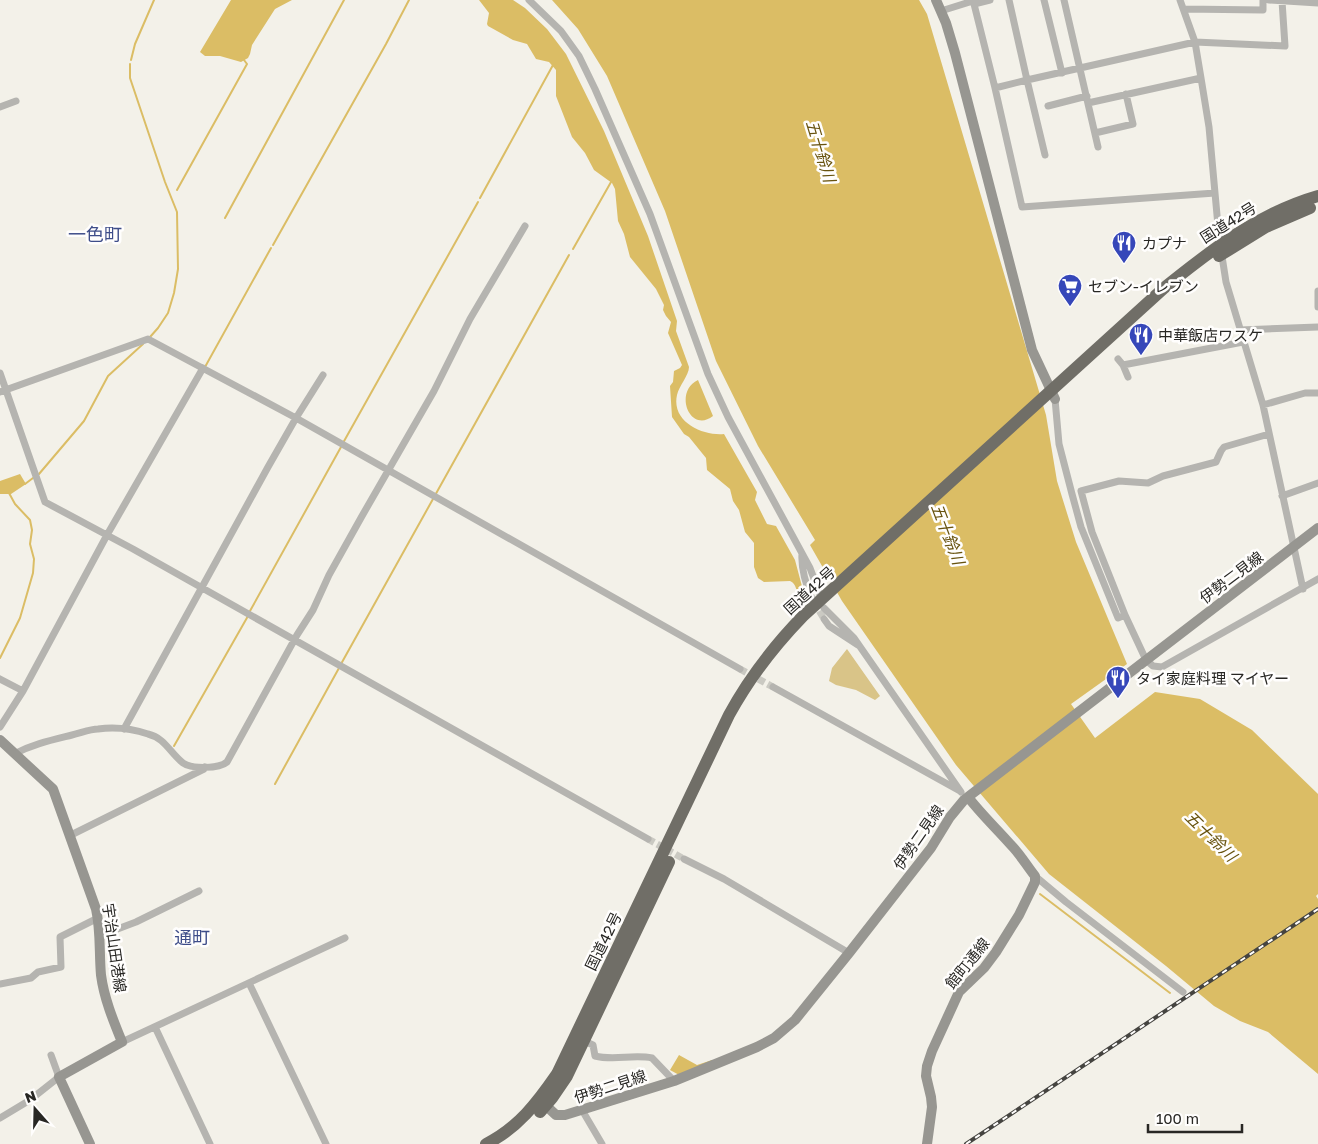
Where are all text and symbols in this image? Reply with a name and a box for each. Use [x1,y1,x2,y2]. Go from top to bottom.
water label: 五十鈴川 [802,117,841,186]
street label: 国道42号 [1197,198,1259,246]
district label: 一色町 [68,223,122,245]
restaurant icon: カプナ [1111,230,1137,264]
place label: カプナ [1142,234,1187,252]
supermarket icon: セブン-イレブン [1057,273,1083,307]
place label: セブン-イレブン [1088,277,1199,295]
restaurant icon: 中華飯店ワスケ [1128,322,1154,356]
place label: 中華飯店ワスケ [1158,326,1263,344]
water label: 五十鈴川 [927,501,970,569]
street label: 伊勢二見線 [1196,547,1266,607]
street label: 国道42号 [780,562,838,618]
restaurant icon: タイ家庭料理 マイヤー [1105,665,1131,699]
place label: タイ家庭料理 マイヤー [1136,669,1289,687]
street label: 伊勢二見線 [889,801,947,873]
water label: 五十鈴川 [1181,807,1242,867]
street label: 宇治山田港線 [100,902,130,994]
street label: 国道42号 [581,909,625,973]
district label: 通町 [174,926,210,948]
street label: 館町通線 [941,934,993,992]
street label: 伊勢二見線 [572,1066,648,1106]
north arrow [10,1084,60,1134]
text: N [22,1087,38,1106]
scale bar [1148,1102,1242,1134]
text: 100 m [1156,1109,1199,1127]

